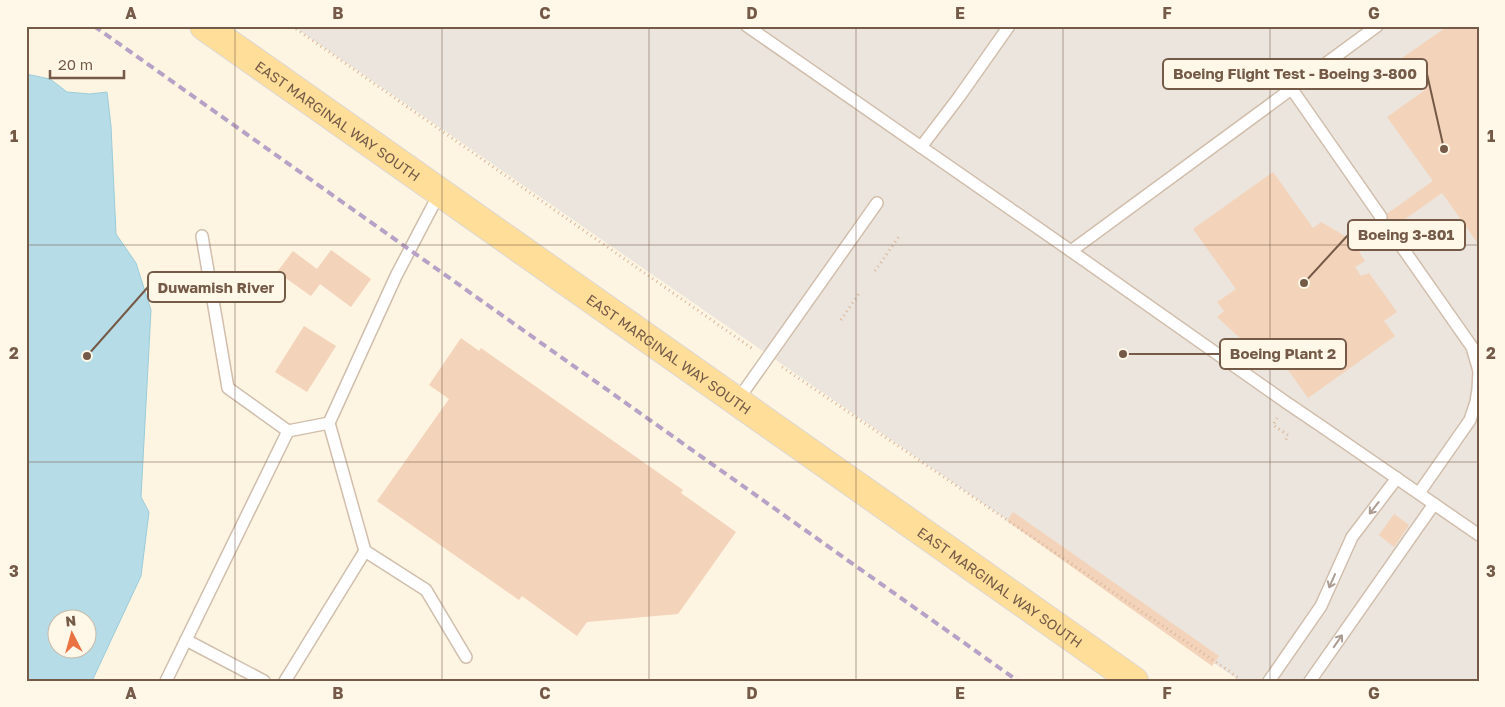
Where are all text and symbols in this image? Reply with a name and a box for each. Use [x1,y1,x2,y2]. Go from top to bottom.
text: A [125,3,137,23]
text: B [332,3,344,23]
text: C [539,3,551,23]
text: D [746,3,758,23]
text: E [955,3,965,23]
text: F [1162,3,1172,23]
text: G [1368,3,1380,23]
scale bar [50,48,124,80]
text: 20 m [58,55,93,73]
street label: EAST MARGINAL WAY SOUTH [252,57,424,184]
callout: Boeing Flight Test - Boeing 3-800 [1163,59,1427,89]
text: Boeing Flight Test - Boeing 3-800 [1173,64,1417,82]
text: 1 [10,126,18,146]
text: 1 [1487,126,1495,146]
callout: Boeing 3-801 [1348,220,1465,250]
text: Boeing 3-801 [1358,225,1455,243]
callout: Duwamish River [148,272,285,302]
text: Duwamish River [158,278,275,296]
street label: EAST MARGINAL WAY SOUTH [584,290,755,417]
callout: Boeing Plant 2 [1220,339,1346,369]
text: 2 [9,343,19,363]
text: 2 [1486,343,1496,363]
text: Boeing Plant 2 [1230,344,1336,362]
one-way arrow [1369,501,1380,514]
street label: EAST MARGINAL WAY SOUTH [915,523,1086,651]
text: 3 [9,561,19,581]
text: 3 [1486,561,1496,581]
one-way arrow [1327,573,1336,588]
north arrow [48,610,98,660]
text: N [64,612,77,630]
one-way arrow [1333,634,1343,648]
text: A [125,683,137,703]
text: B [332,683,344,703]
text: C [539,683,551,703]
text: D [746,683,758,703]
text: E [955,683,965,703]
text: F [1162,683,1172,703]
text: G [1368,683,1380,703]

